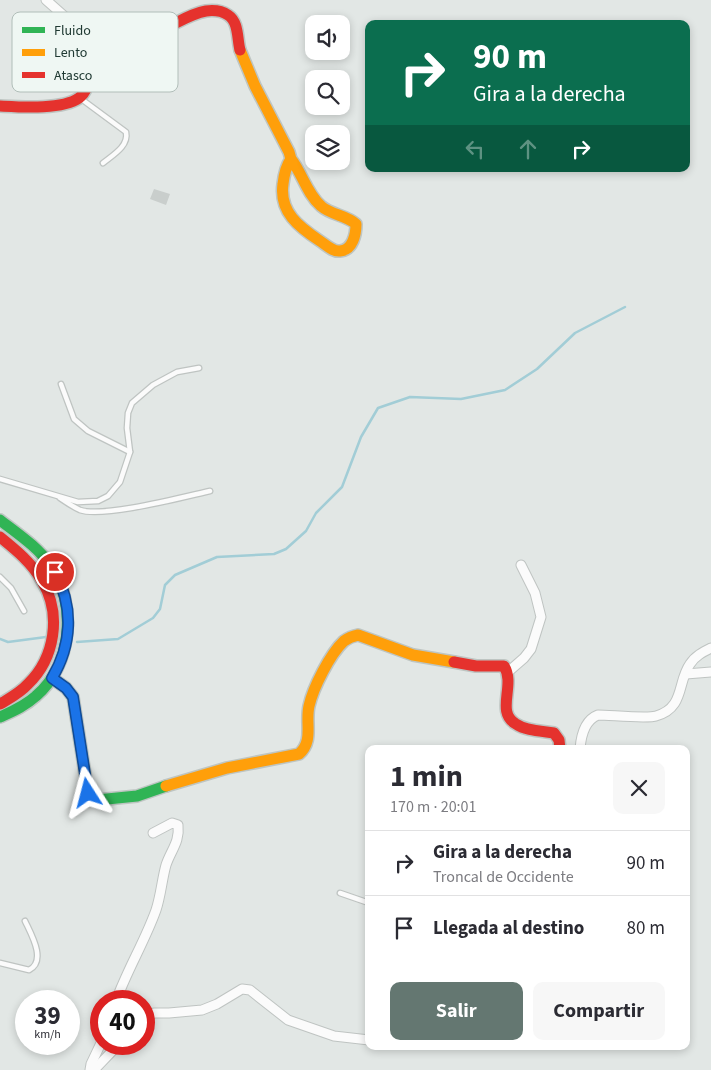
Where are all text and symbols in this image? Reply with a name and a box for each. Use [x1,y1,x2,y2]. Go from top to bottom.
legend [12,12,178,92]
map controls [305,15,350,170]
button: sound [305,15,350,60]
text: Fluido [54,21,91,41]
text: 90 m [473,32,547,82]
icon: right [390,40,455,105]
text: Lento [54,43,87,63]
text: Atasco [54,66,92,86]
button: search [305,70,350,115]
text: Gira a la derecha [473,78,626,110]
button: layers [305,125,350,170]
icon: left [461,135,489,163]
icon: ahead [514,135,542,163]
icon: right [567,135,595,163]
pin [34,551,76,593]
icon: arrive [41,558,69,586]
text: 1 min [390,755,463,798]
button: close [613,762,665,814]
position arrow [61,766,113,818]
text: 170 m · 20:01 [390,796,477,818]
text: Gira a la derecha [433,839,572,866]
icon: right [390,849,418,877]
text: 90 m [627,850,665,877]
text: Troncal de Occidente [433,866,574,888]
icon: arrive [390,914,418,942]
text: Llegada al destino [433,915,584,942]
text: 80 m [627,915,665,942]
button: Salir [390,982,523,1040]
button: Compartir [533,982,665,1040]
speed limit sign: 40 [90,990,155,1055]
text: 39 [34,998,61,1034]
text: km/h [34,1026,61,1043]

